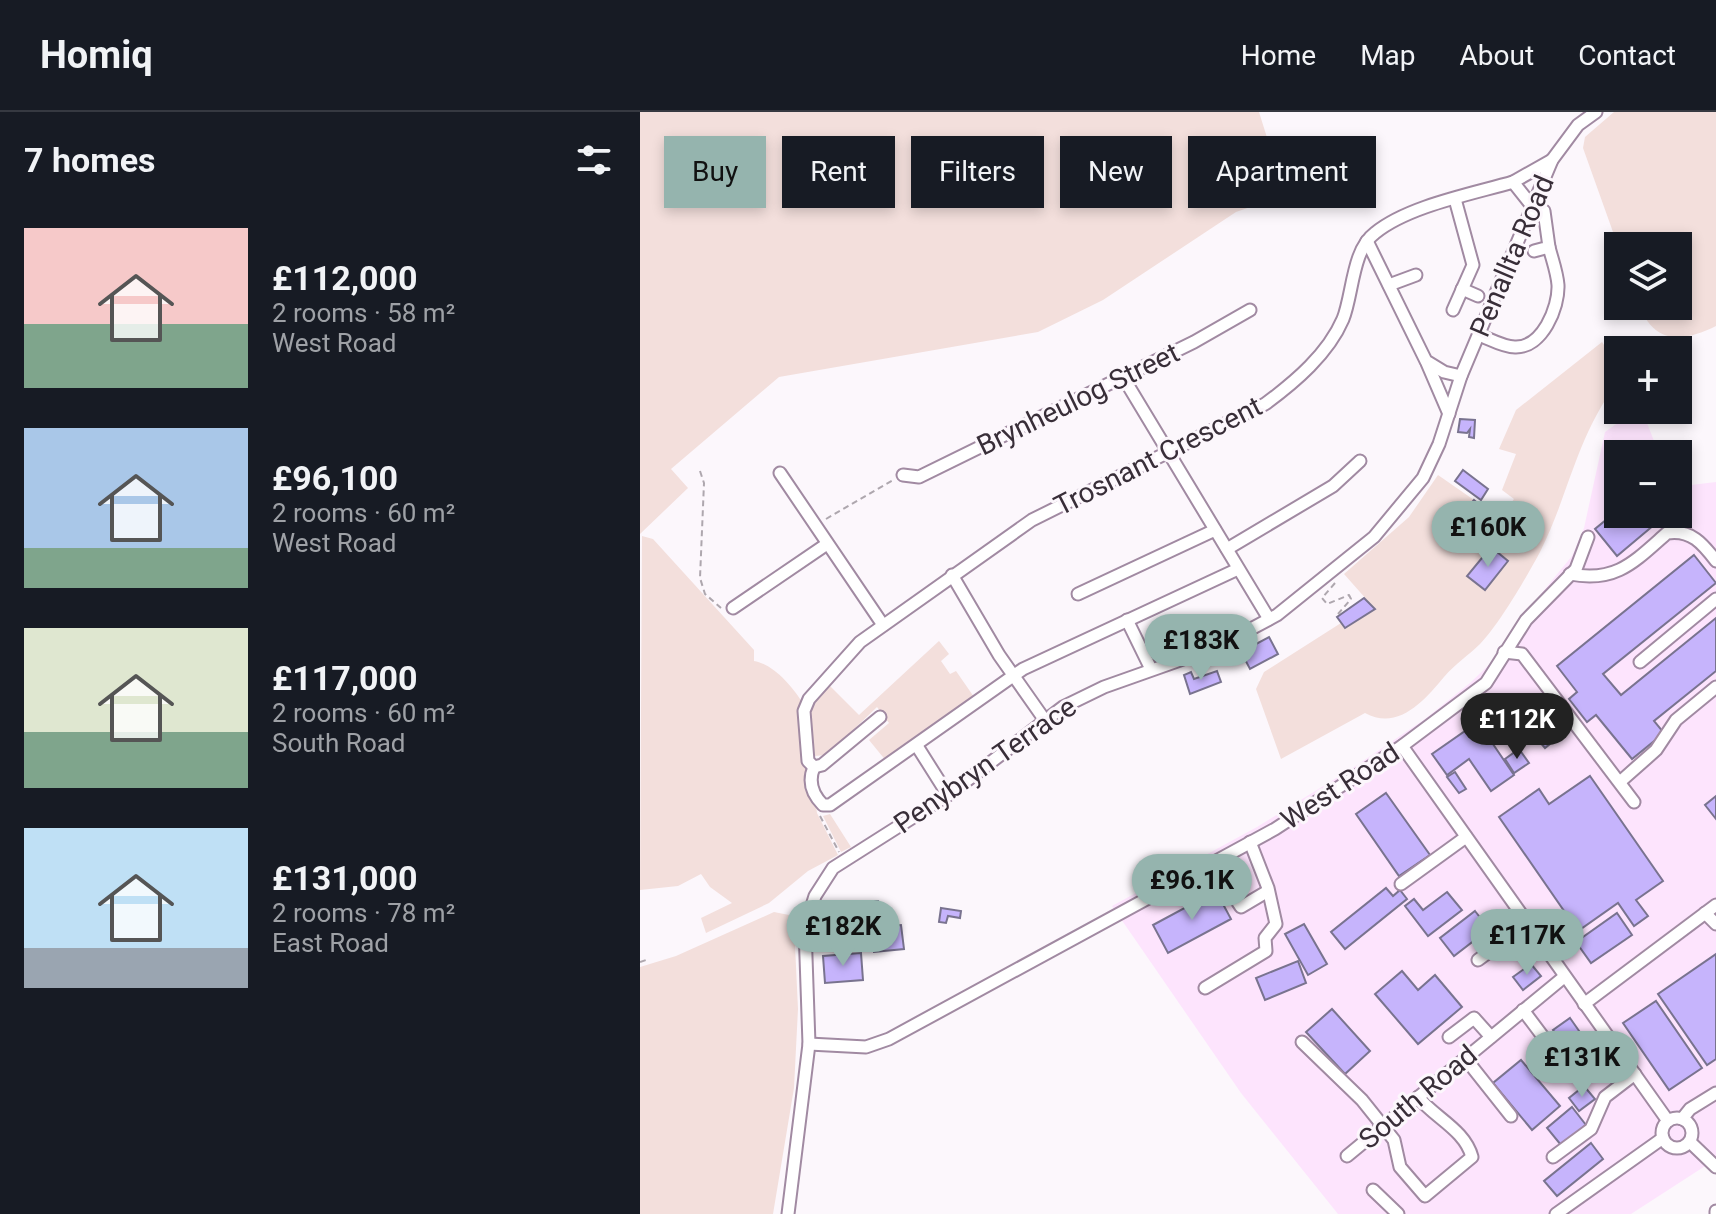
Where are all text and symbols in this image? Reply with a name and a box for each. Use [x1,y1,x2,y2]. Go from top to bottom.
text: Homiq [40,33,153,77]
text: Home [1241,39,1316,72]
text: Map [1360,39,1416,72]
text: About [1460,39,1534,72]
text: Contact [1578,39,1676,72]
chip: Buy [664,136,766,208]
chip: Rent [782,136,895,208]
chip: Filters [911,136,1044,208]
chip: New [1060,136,1172,208]
chip: Apartment [1188,136,1376,208]
icon: filters [572,138,616,182]
text: 7 homes [24,140,155,180]
street label: Penallta Road [1463,170,1561,342]
map controls [1604,232,1692,528]
button: layers [1604,232,1692,320]
text: £112,000 [272,258,418,298]
icon: home [88,260,184,356]
text: 2 rooms · 58 m² [272,298,455,328]
text: West Road [272,328,397,358]
street label: Brynheulog Street [971,336,1185,462]
button: + [1604,336,1692,424]
street label: Trosnant Crescent [1049,389,1267,523]
button: − [1604,440,1692,528]
text: £96,100 [272,458,398,498]
icon: home [88,460,184,556]
text: 2 rooms · 60 m² [272,498,455,528]
pin: £160K [1432,501,1544,569]
text: £160K [1450,512,1526,542]
text: West Road [272,528,397,558]
pin: £183K [1145,614,1257,682]
text: £183K [1163,625,1239,655]
text: £117,000 [272,658,418,698]
icon: home [88,660,184,756]
street label: Penybryn Terrace [887,690,1083,840]
pin: £112K [1461,693,1573,761]
text: 2 rooms · 60 m² [272,698,455,728]
text: £112K [1479,704,1555,734]
text: South Road [272,728,406,758]
street label: West Road [1275,736,1405,836]
pin: £96.1K [1127,854,1257,922]
text: £131,000 [272,858,418,898]
icon: home [88,860,184,956]
text: £96.1K [1150,865,1234,895]
text: 2 rooms · 78 m² [272,898,455,928]
pin: £182K [787,900,899,968]
pin: £117K [1471,909,1583,977]
text: £182K [805,911,881,941]
text: £117K [1489,920,1565,950]
text: East Road [272,928,389,958]
pin: £131K [1526,1031,1638,1099]
street label: South Road [1352,1038,1484,1156]
text: £131K [1544,1042,1620,1072]

